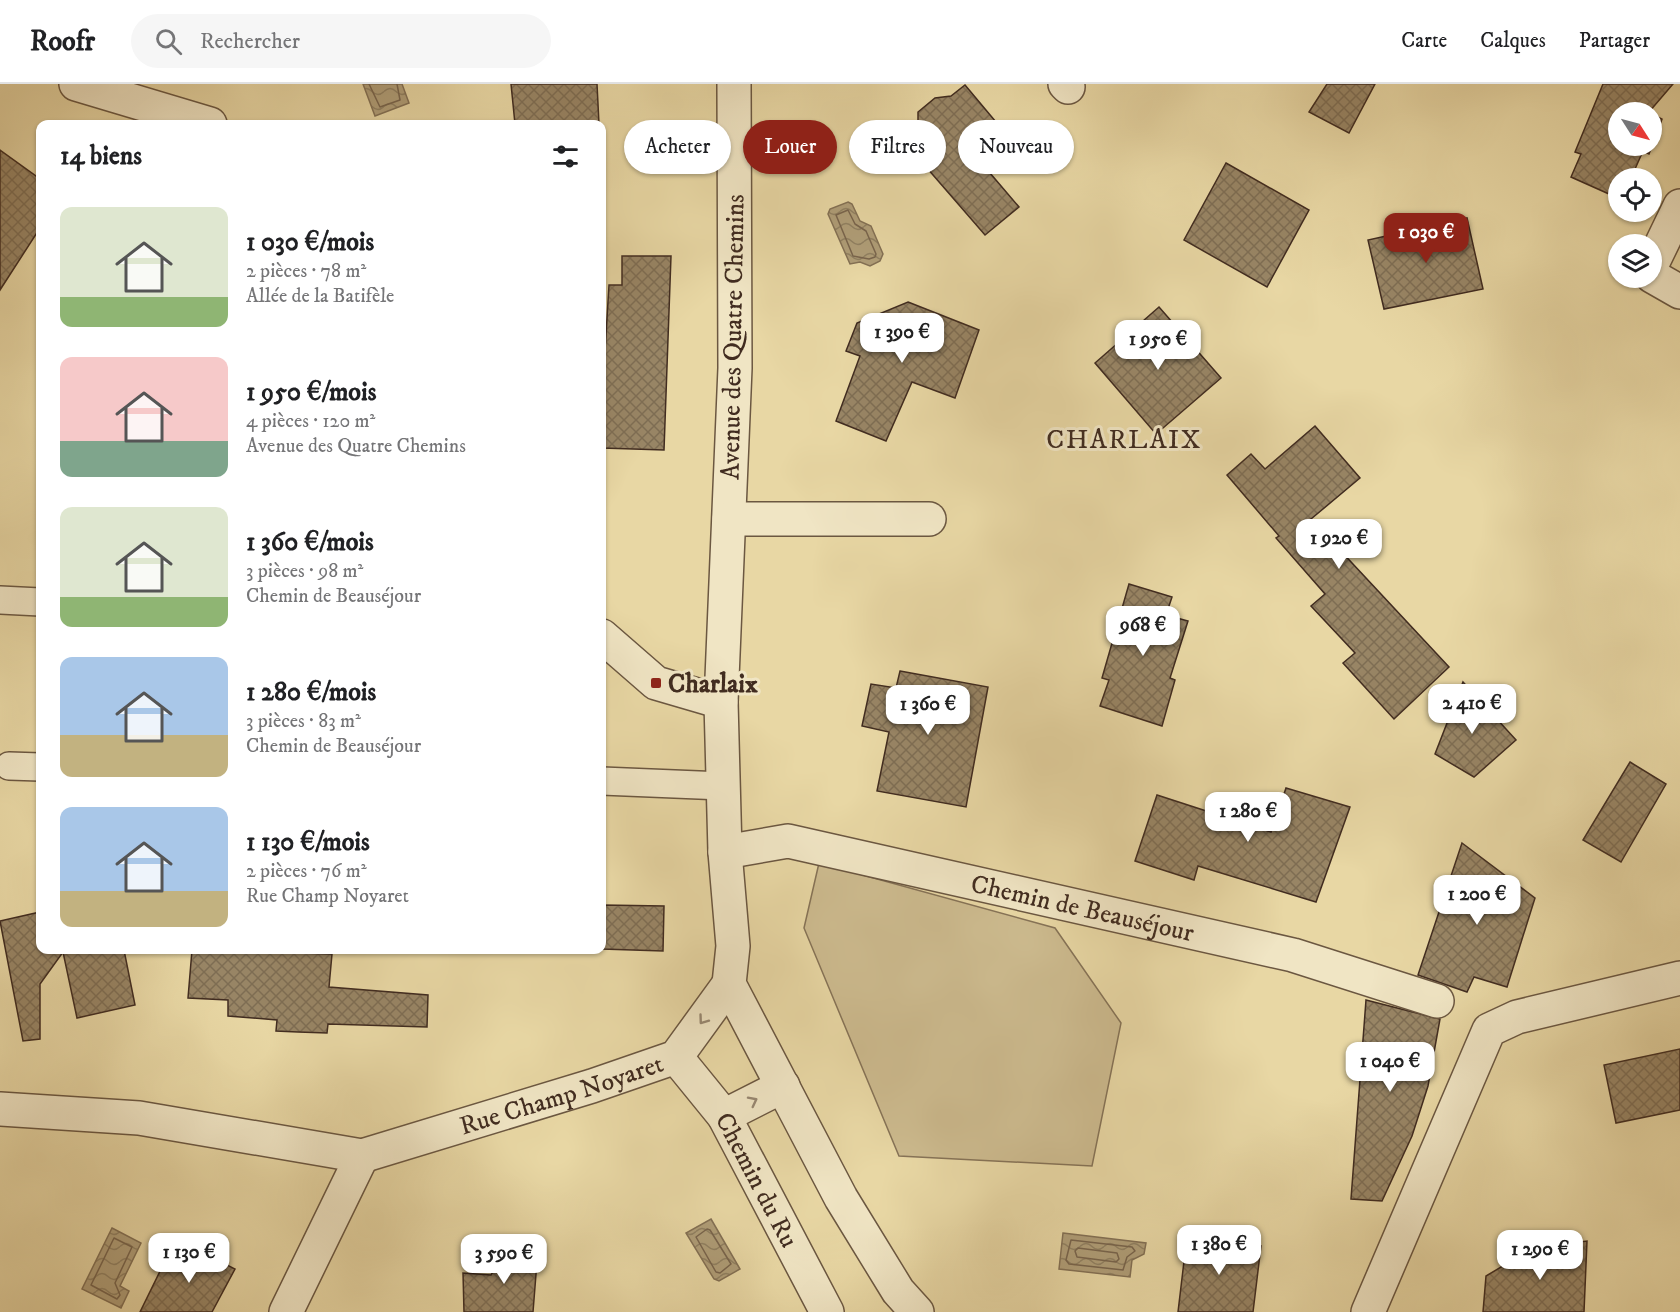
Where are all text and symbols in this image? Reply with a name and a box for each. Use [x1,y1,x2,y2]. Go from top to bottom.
search box [131,14,551,68]
text: Roofr [30,24,95,59]
icon: search [152,25,185,58]
text: Rechercher [200,28,300,55]
text: Carte [1401,28,1447,54]
text: Calques [1480,28,1546,54]
text: Partager [1579,28,1650,54]
north arrow [1608,102,1662,156]
map controls [1608,102,1662,288]
chip: Acheter [624,120,731,174]
chip: Louer [743,120,837,174]
chip: Filtres [849,120,946,174]
chip: Nouveau [958,120,1074,174]
text: 14 biens [60,140,142,173]
icon: filters [549,140,582,173]
button: locate [1608,168,1662,222]
street label: Avenue des Quatre Chemins [715,194,752,480]
pin: 1 030 € [1371,213,1481,264]
text: 1 030 € [1398,220,1454,245]
text: 1 030 €/mois [246,226,374,259]
icon: home [108,231,180,303]
button: layers [1608,234,1662,288]
text: 2 pièces · 78 m² [246,259,366,284]
text: Allée de la Batifèle [246,284,394,309]
pin: 1 390 € [847,313,957,364]
text: 1 390 € [874,320,930,345]
pin: 1 950 € [1103,320,1213,371]
text: 1 950 € [1129,327,1187,352]
text: 1 950 €/mois [246,376,376,409]
icon: home [108,381,180,453]
text: 4 pièces · 120 m² [246,409,375,434]
district label: CHARLAIX [1046,423,1202,457]
text: Avenue des Quatre Chemins [246,434,466,459]
pin: 1 920 € [1284,519,1394,570]
text: 1 360 €/mois [246,526,374,559]
text: 1 920 € [1310,526,1368,551]
icon: home [108,531,180,603]
text: 3 pièces · 98 m² [246,559,363,584]
text: Chemin de Beauséjour [246,584,421,609]
pin: 968 € [1101,606,1185,657]
text: 968 € [1120,613,1166,638]
place label: Charlaix [668,668,758,701]
text: 1 280 €/mois [246,676,376,709]
marker: Charlaix [649,676,663,690]
icon: home [108,681,180,753]
pin: 2 410 € [1417,684,1527,735]
pin: 1 360 € [873,685,983,736]
text: 2 410 € [1442,691,1502,716]
text: 1 360 € [900,692,956,717]
text: 3 pièces · 83 m² [246,709,361,734]
text: Chemin de Beauséjour [246,734,421,759]
pin: 1 280 € [1193,792,1303,843]
text: 1 280 € [1219,799,1277,824]
text: 1 130 €/mois [246,826,370,859]
icon: home [108,831,180,903]
text: 2 pièces · 76 m² [246,859,367,884]
street label: Chemin de Beauséjour [968,868,1197,950]
pin: 1 200 € [1422,875,1532,926]
text: 1 200 € [1448,882,1506,907]
text: Rue Champ Noyaret [246,884,409,909]
one-way arrow [699,1014,710,1025]
pin: 1 040 € [1335,1042,1445,1093]
street label: Rue Champ Noyaret [456,1048,668,1143]
text: 1 040 € [1360,1049,1420,1074]
one-way arrow [747,1097,758,1108]
street label: Chemin du Ru [707,1107,805,1254]
pin: 1 380 € [1164,1225,1274,1276]
pin: 1 290 € [1485,1230,1595,1281]
text: 1 380 € [1191,1232,1247,1257]
pin: 1 130 € [134,1233,244,1284]
pin: 3 590 € [449,1234,559,1285]
text: 1 290 € [1511,1237,1569,1262]
text: 1 130 € [162,1240,216,1265]
text: 3 590 € [475,1241,533,1266]

